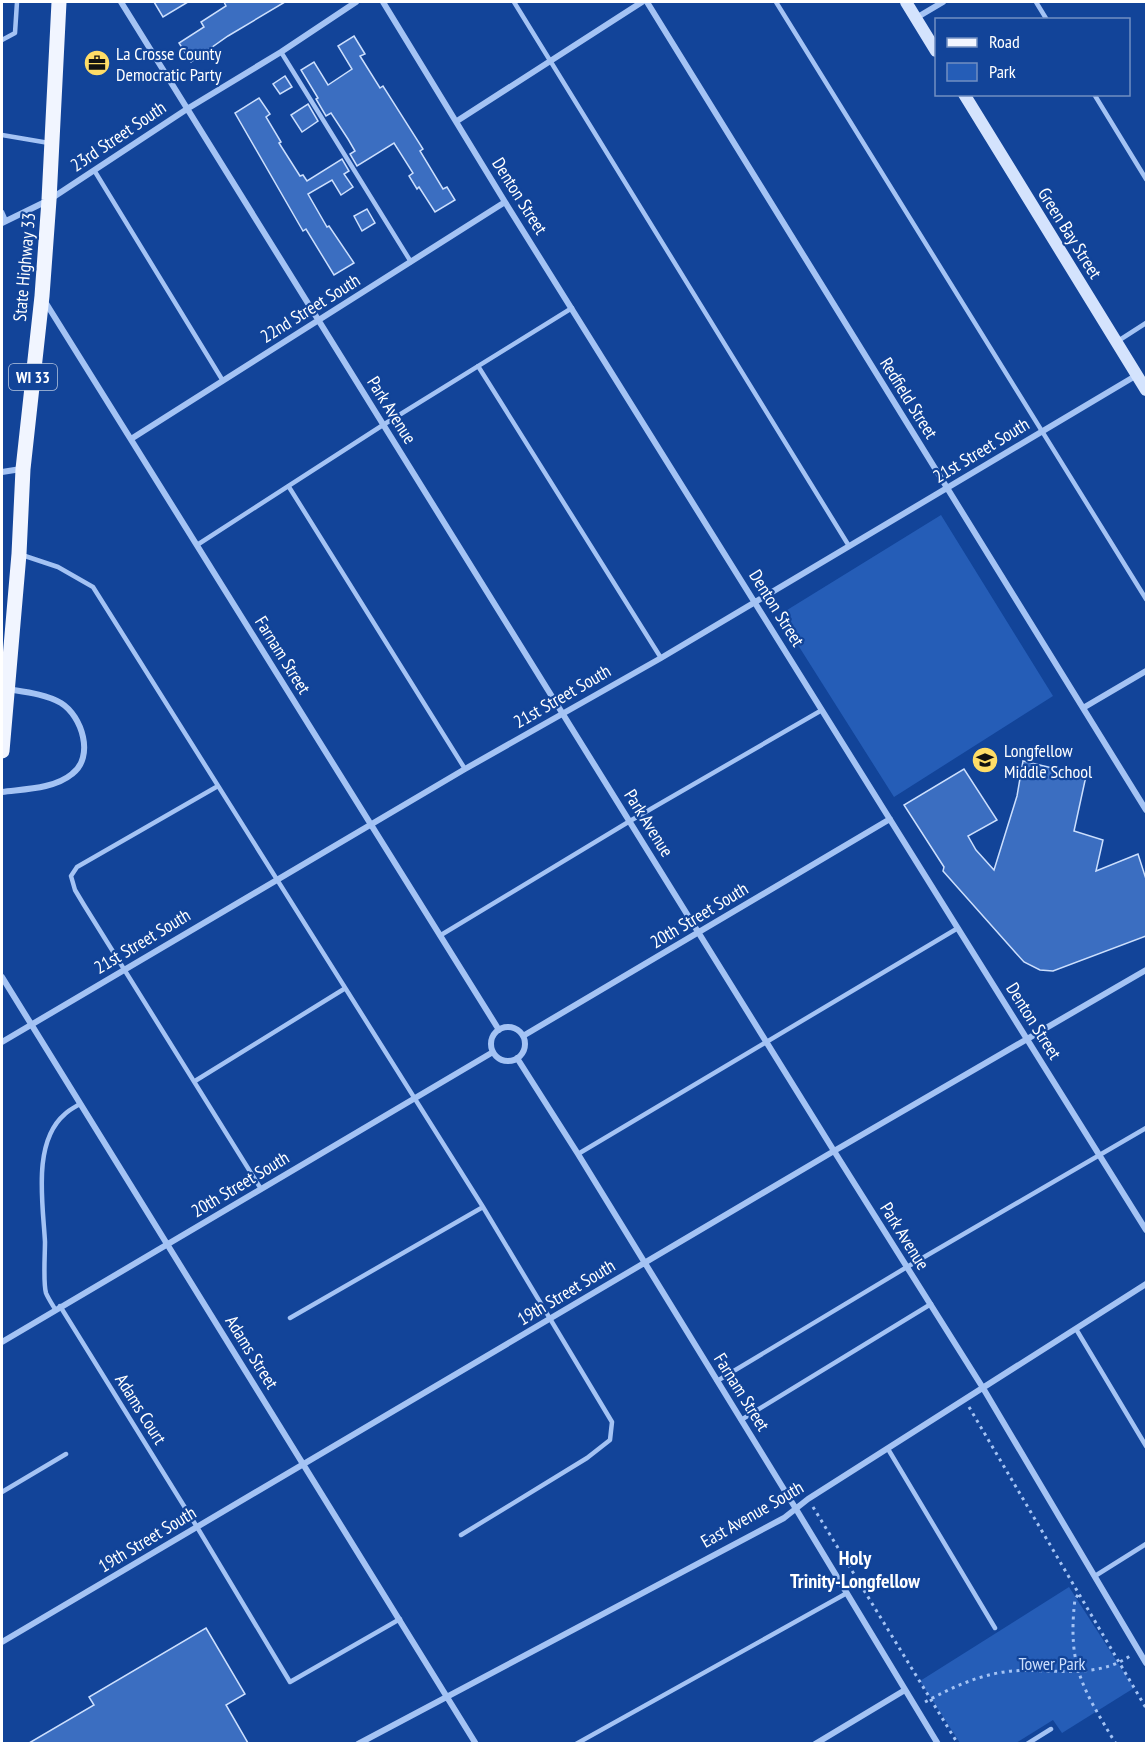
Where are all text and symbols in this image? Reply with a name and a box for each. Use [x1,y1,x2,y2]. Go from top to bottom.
legend [935,18,1130,96]
text: Road [989,30,1020,53]
place label: La Crosse County Democratic Party [116,42,222,86]
office icon: La Crosse County Democratic Party [82,48,112,78]
text: Park [989,60,1016,83]
street label: 23rd Street South [66,96,170,176]
street label: Denton Street [487,153,553,239]
street label: Green Bay Street [1033,183,1107,283]
street label: State Highway 33 [8,212,40,322]
street label: 22nd Street South [256,268,364,348]
street label: Redfield Street [875,353,943,443]
road number: WI 33 [9,364,57,390]
street label: Park Avenue [362,372,422,448]
street label: 21st Street South [929,412,1033,488]
street label: Denton Street [744,565,810,651]
street label: Farnam Street [250,612,316,698]
street label: 21st Street South [509,659,615,733]
place label: Longfellow Middle School [1004,739,1093,783]
school or university icon: Longfellow Middle School [970,745,1000,775]
street label: Park Avenue [619,785,679,861]
street label: 20th Street South [646,877,752,953]
street label: 21st Street South [90,903,194,979]
street label: Denton Street [1001,978,1067,1064]
street label: 20th Street South [187,1146,293,1222]
street label: Park Avenue [875,1198,935,1274]
street label: 19th Street South [513,1254,619,1330]
street label: Adams Street [220,1311,284,1393]
street label: Farnam Street [709,1349,775,1435]
street label: Adams Court [110,1370,172,1449]
street label: East Avenue South [697,1475,807,1553]
street label: 19th Street South [94,1501,200,1577]
district label: Holy Trinity-Longfellow [790,1545,921,1594]
park label: Tower Park [1018,1652,1086,1675]

